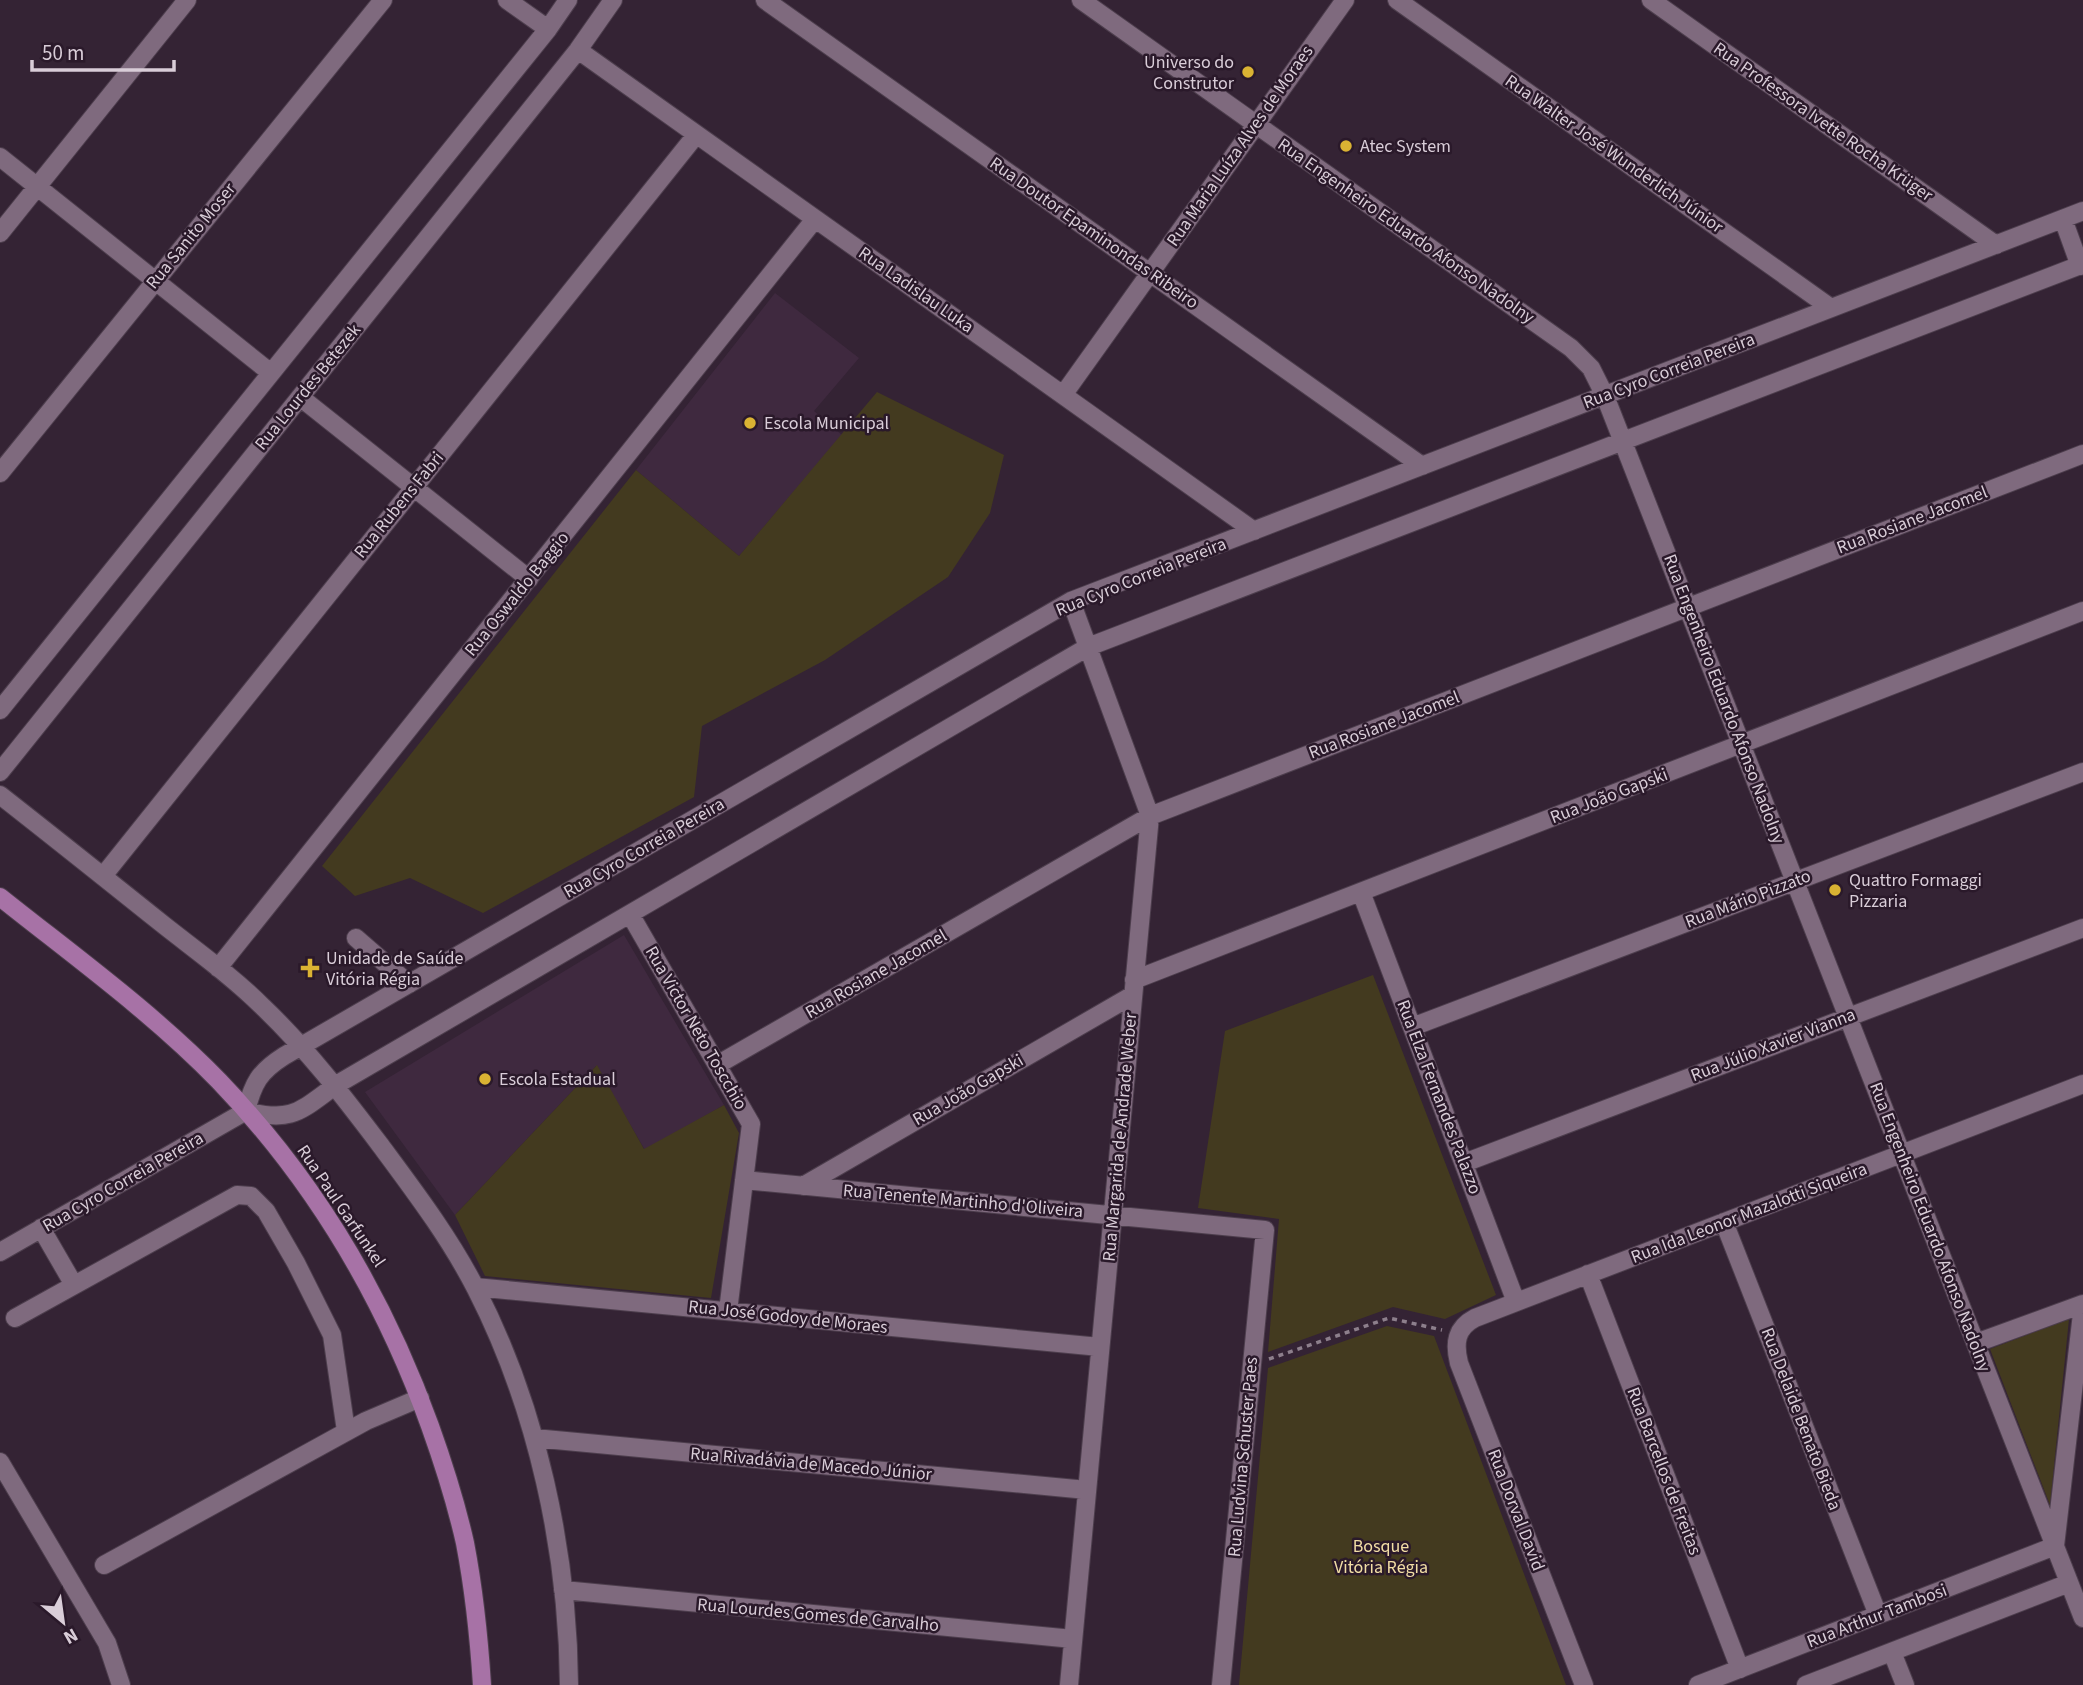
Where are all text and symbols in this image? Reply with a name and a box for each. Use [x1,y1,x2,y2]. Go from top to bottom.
scale bar [32,28,173,72]
street label: Rua Professora Ivette Rocha Krüger [1708,36,1938,208]
text: 50 m [42,38,84,68]
street label: Rua Maria Luíza Alves de Moraes [1161,40,1319,252]
place label: Universo do Construtor [1144,50,1235,96]
marker: Universo do Construtor [1240,64,1256,80]
street label: Rua Walter José Wunderlich Júnior [1500,69,1729,240]
street label: Rua Engenheiro Eduardo Afonso Nadolny [1273,132,1540,330]
place label: Atec System [1360,134,1451,159]
marker: Atec System [1338,138,1354,154]
street label: Rua Doutor Epaminondas Ribeiro [984,151,1204,315]
street label: Rua Sanito Moser [140,177,242,295]
street label: Rua Ladislau Luka [853,241,979,339]
street label: Rua Lourdes Betezek [249,318,367,456]
street label: Rua Cyro Correia Pereira [1580,327,1758,415]
place label: Escola Municipal [764,411,889,436]
marker: Escola Municipal [742,415,758,431]
street label: Rua Rubens Fabri [348,446,450,564]
street label: Rua Rosiane Jacomel [1833,480,1991,560]
street label: Rua Oswaldo Baggio [459,526,575,662]
street label: Rua Cyro Correia Pereira [1052,531,1230,623]
street label: Rua Engenheiro Eduardo Afonso Nadolny [1657,551,1791,848]
street label: Rua Rosiane Jacomel [1305,685,1463,765]
street label: Rua João Gapski [1547,762,1671,830]
street label: Rua Cyro Correia Pereira [559,792,729,904]
street label: Rua Mário Pizzato [1682,864,1814,934]
place label: Quattro Formaggi Pizzaria [1849,868,1982,914]
marker: Quattro Formaggi Pizzaria [1827,882,1843,898]
street label: Rua Rosiane Jacomel [801,923,951,1025]
street label: Rua Victor Neto Toscchio [639,942,753,1114]
place label: Unidade de Saúde Vitória Régia [326,946,463,992]
marker: Unidade de Saúde Vitória Régia [300,958,320,978]
street label: Rua Elza Fernandes Palazzo [1390,996,1488,1198]
street label: Rua Júlio Xavier Vianna [1687,1002,1859,1088]
street label: Rua Margarida de Andrade Weber [1097,1011,1143,1263]
street label: Rua João Gapski [908,1048,1028,1132]
place label: Escola Estadual [499,1067,616,1092]
marker: Escola Estadual [477,1071,493,1087]
street label: Rua Engenheiro Eduardo Afonso Nadolny [1863,1079,1997,1376]
street label: Rua Cyro Correia Pereira [38,1126,208,1238]
street label: Rua Paul Garfunkel [291,1140,391,1272]
street label: Rua Ida Leonor Mazalotti Siqueira [1627,1156,1871,1270]
street label: Rua Tenente Martinho d'Oliveira [842,1178,1084,1224]
street label: Rua José Godoy de Moraes [687,1294,889,1340]
street label: Rua Delaide Benato Bieda [1755,1324,1847,1514]
street label: Rua Ludvina Schuster Paes [1222,1356,1264,1558]
street label: Rua Barcellos de Freitas [1620,1383,1708,1559]
street label: Rua Rivadávia de Macedo Júnior [689,1441,934,1487]
street label: Rua Dorval David [1481,1446,1551,1574]
park label: Bosque Vitória Régia [1334,1534,1428,1580]
street label: Rua Arthur Tambosi [1803,1578,1951,1654]
north arrow [28,1587,98,1657]
street label: Rua Lourdes Gomes de Carvalho [696,1592,940,1638]
text: N [58,1621,83,1650]

